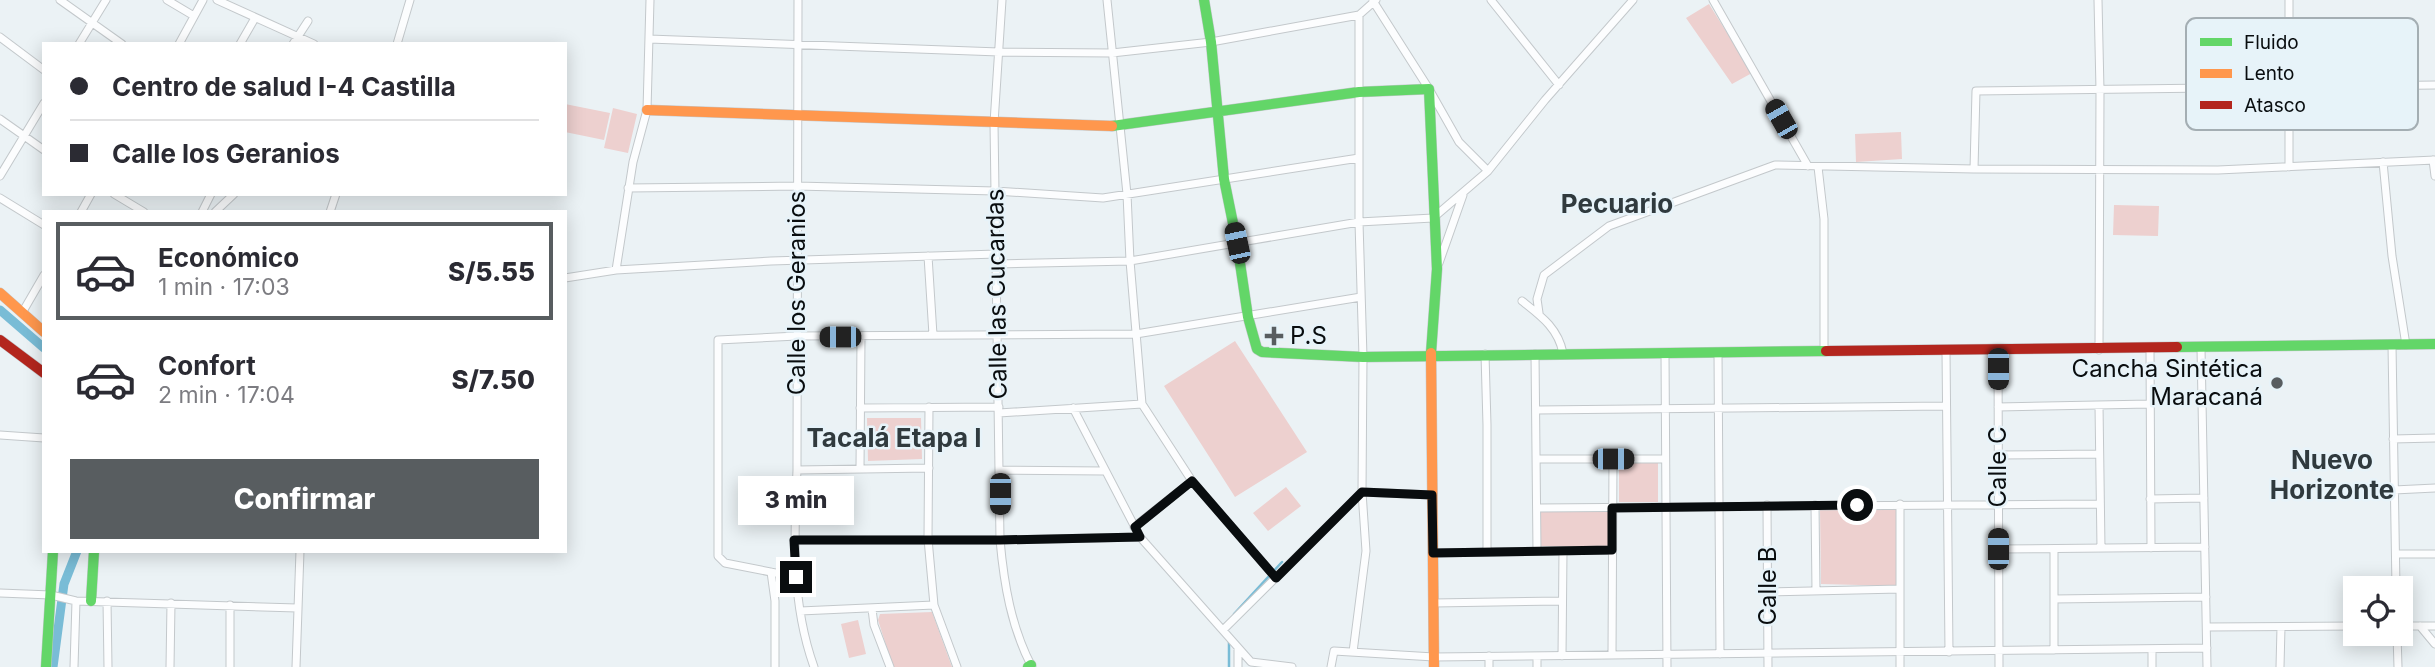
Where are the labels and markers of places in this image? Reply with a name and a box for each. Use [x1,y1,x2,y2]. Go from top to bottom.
place label: P.S [1290,321,1327,350]
marker: P.S [1264,326,1284,346]
place label: Cancha Sintética Maracaná [2072,354,2263,411]
marker: Cancha Sintética Maracaná [2269,375,2285,391]

